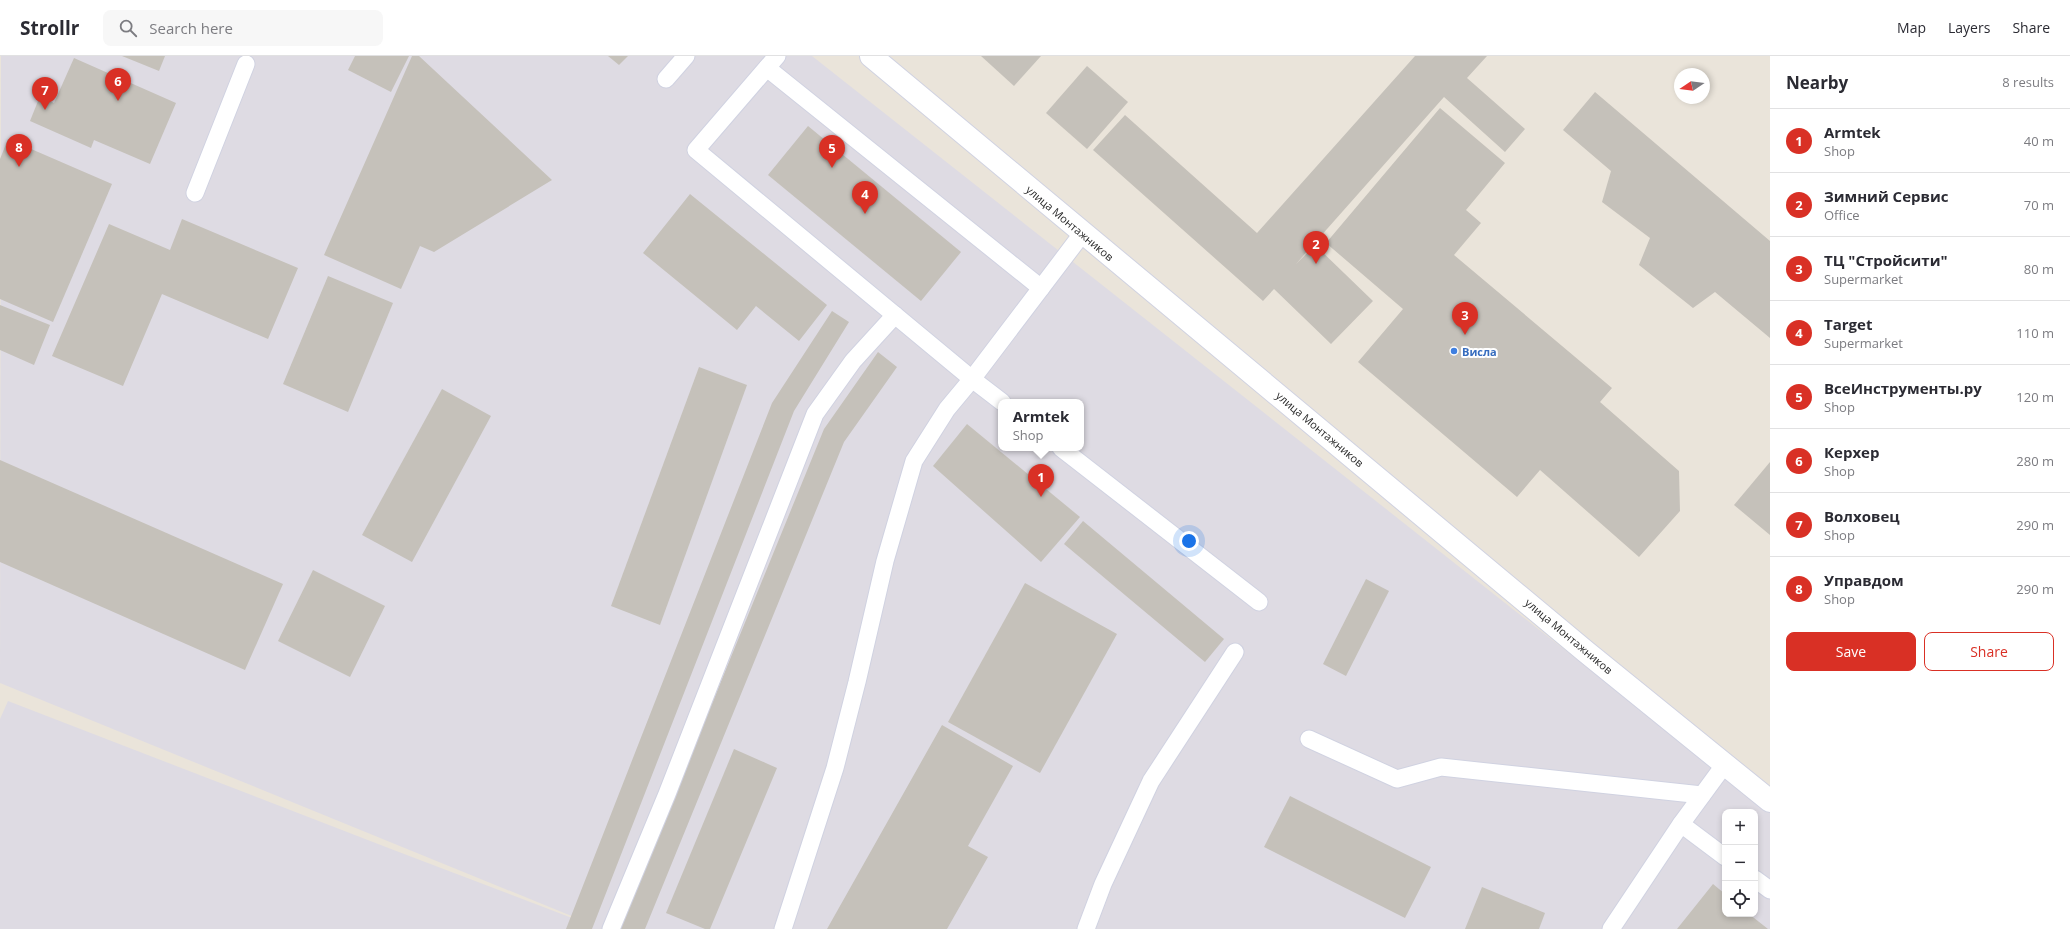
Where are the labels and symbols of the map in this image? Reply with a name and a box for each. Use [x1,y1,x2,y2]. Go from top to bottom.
pin: 6 [105,68,131,101]
north arrow [1674,68,1710,104]
pin: 7 [32,77,58,110]
pin: 8 [6,134,32,167]
pin: 5 [819,135,845,168]
pin: 4 [852,181,878,214]
street label: улица Монтажников [1023,182,1117,264]
pin: 2 [1303,231,1329,264]
pin: 3 [1452,302,1478,335]
place label: Висла [1462,344,1497,359]
marker: Висла [1449,346,1459,356]
street label: улица Монтажников [1273,388,1367,470]
pin: 1 [1028,464,1054,497]
your location [1179,531,1199,551]
street label: улица Монтажников [1522,595,1616,677]

